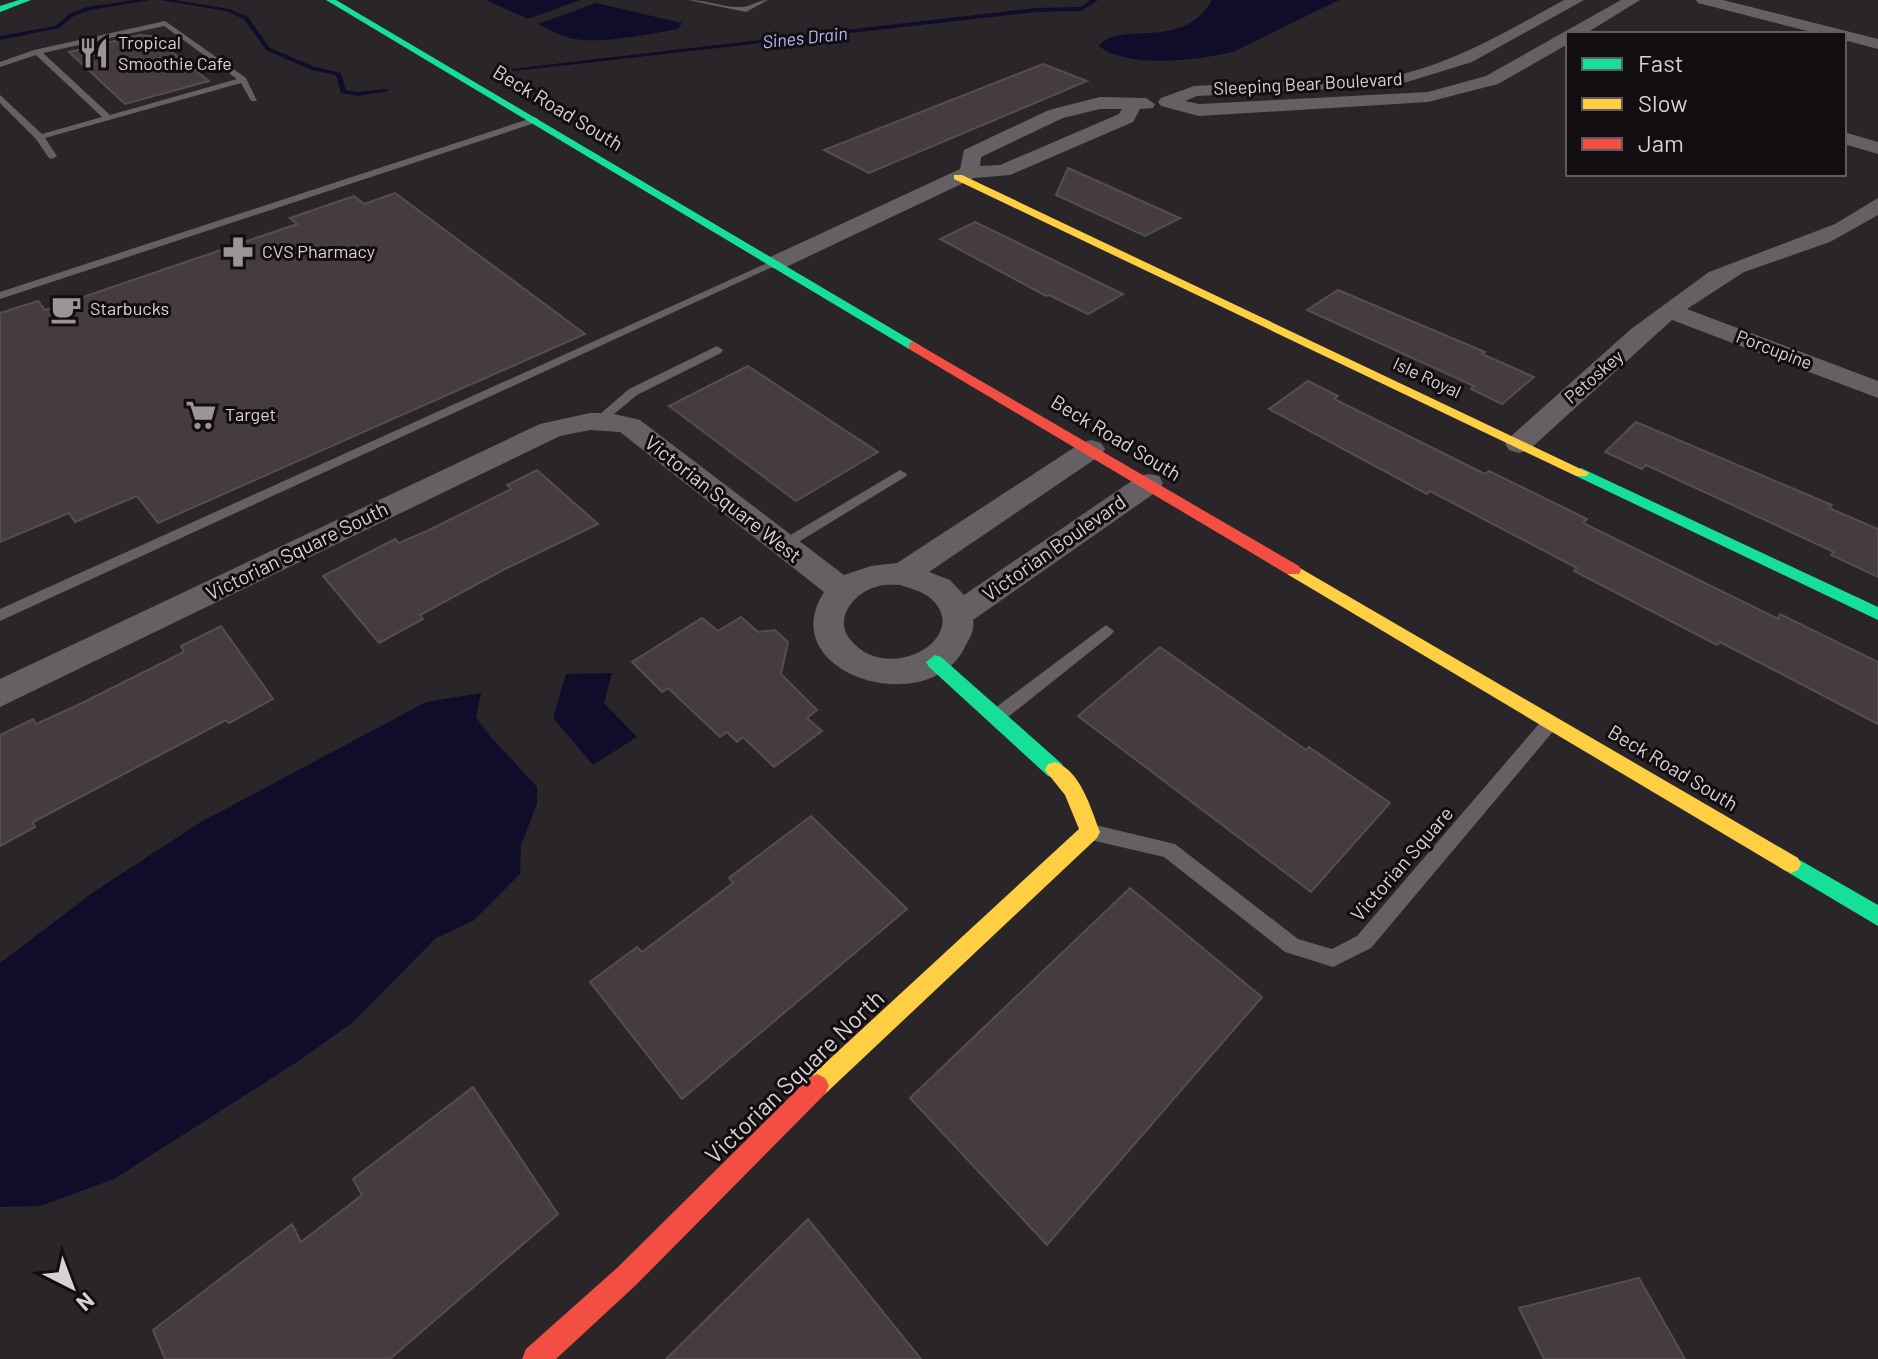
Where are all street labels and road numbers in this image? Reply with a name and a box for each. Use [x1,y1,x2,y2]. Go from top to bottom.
street label: Beck Road South [489,59,628,155]
street label: Sleeping Bear Boulevard [1213,67,1403,99]
street label: Porcupine [1733,325,1815,374]
street label: Petoskey [1559,345,1627,408]
street label: Isle Royal [1390,352,1465,402]
street label: Beck Road South [1047,389,1186,485]
street label: Victorian Square West [641,430,807,567]
street label: Victorian Boulevard [977,489,1130,606]
street label: Victorian Square South [202,496,391,605]
street label: Beck Road South [1604,719,1743,815]
street label: Victorian Square [1345,801,1458,926]
street label: Victorian Square North [698,983,890,1169]

